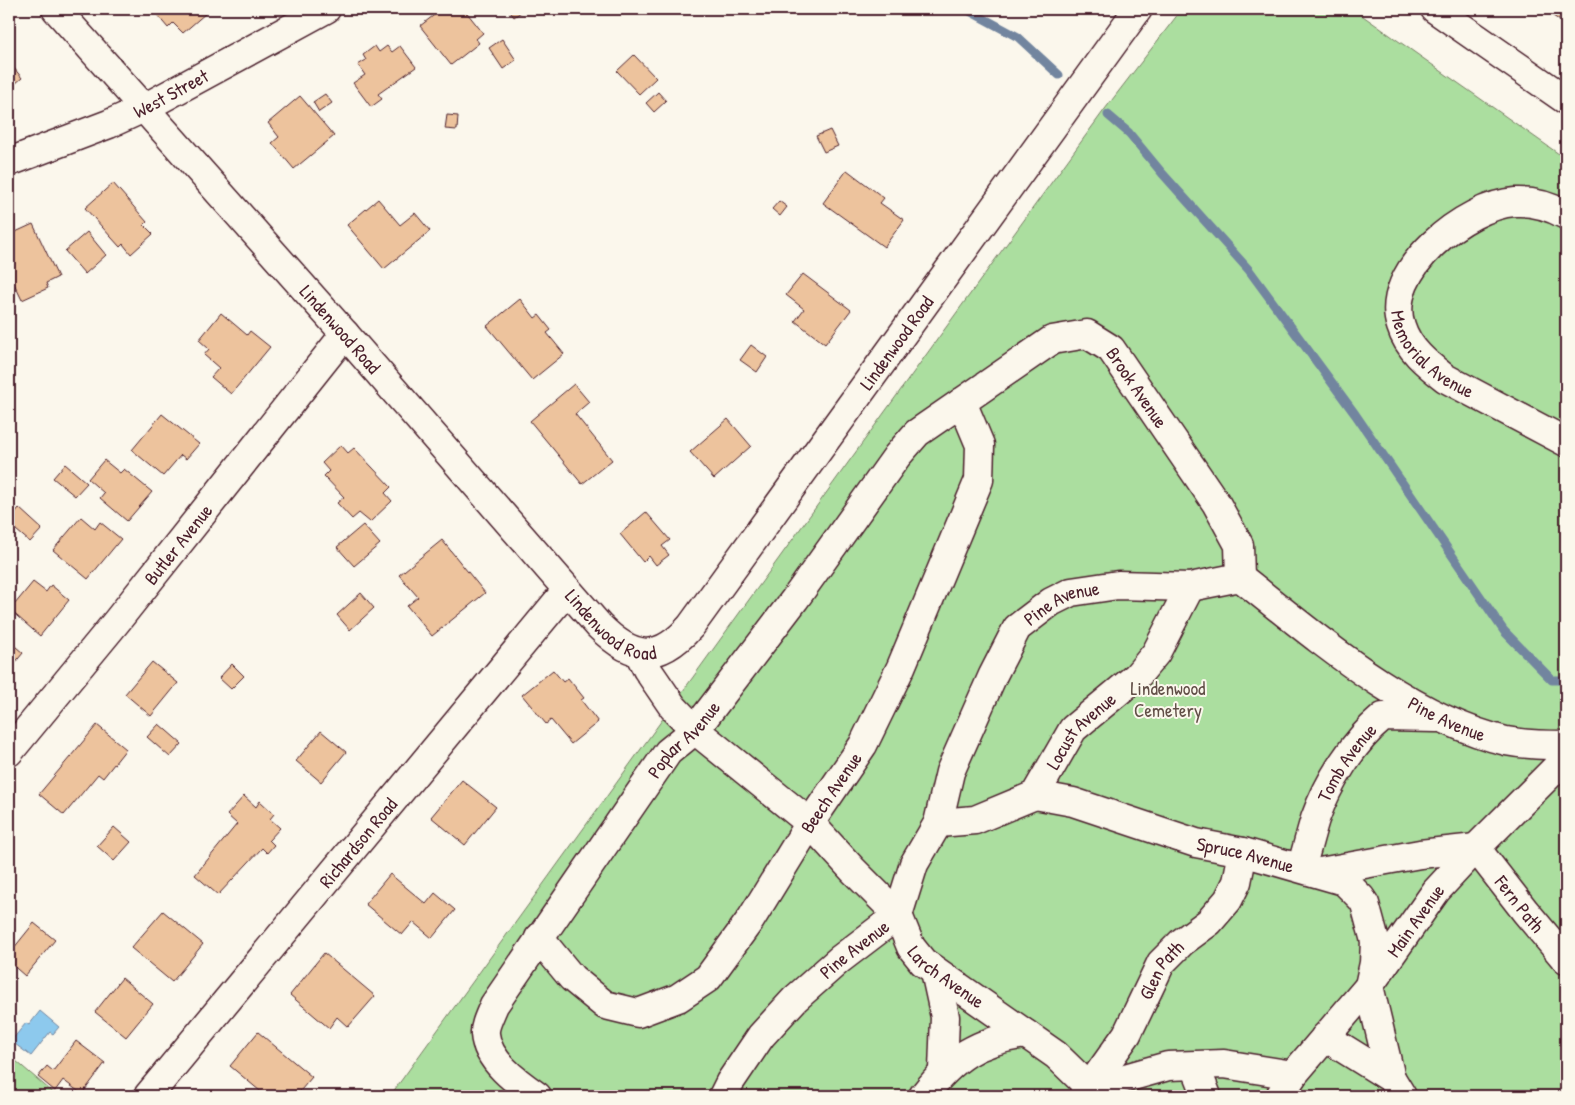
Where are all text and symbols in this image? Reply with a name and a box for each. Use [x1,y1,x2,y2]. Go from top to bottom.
street label: West Street [129,62,213,124]
street label: Lindenwood Road [294,279,387,380]
street label: Lindenwood Road [853,290,940,395]
street label: Memorial Avenue [1385,309,1479,404]
street label: Brook Avenue [1100,342,1174,433]
street label: Butler Avenue [138,498,219,590]
street label: Pine Avenue [1018,575,1101,631]
street label: Lindenwood Road [559,583,659,666]
park label: Lindenwood Cemetery [1131,675,1206,723]
street label: Locust Avenue [1040,686,1122,774]
street label: Pine Avenue [1404,690,1489,747]
street label: Poplar Avenue [641,695,726,783]
street label: Tomb Avenue [1311,717,1382,806]
street label: Beech Avenue [794,746,868,838]
street label: Richardson Road [313,792,403,893]
street label: Spruce Avenue [1195,830,1297,879]
street label: Fern Path [1488,869,1551,938]
street label: Main Avenue [1380,877,1450,962]
street label: Pine Avenue [814,913,895,984]
street label: Glen Path [1133,935,1189,1003]
street label: Larch Avenue [902,940,990,1014]

